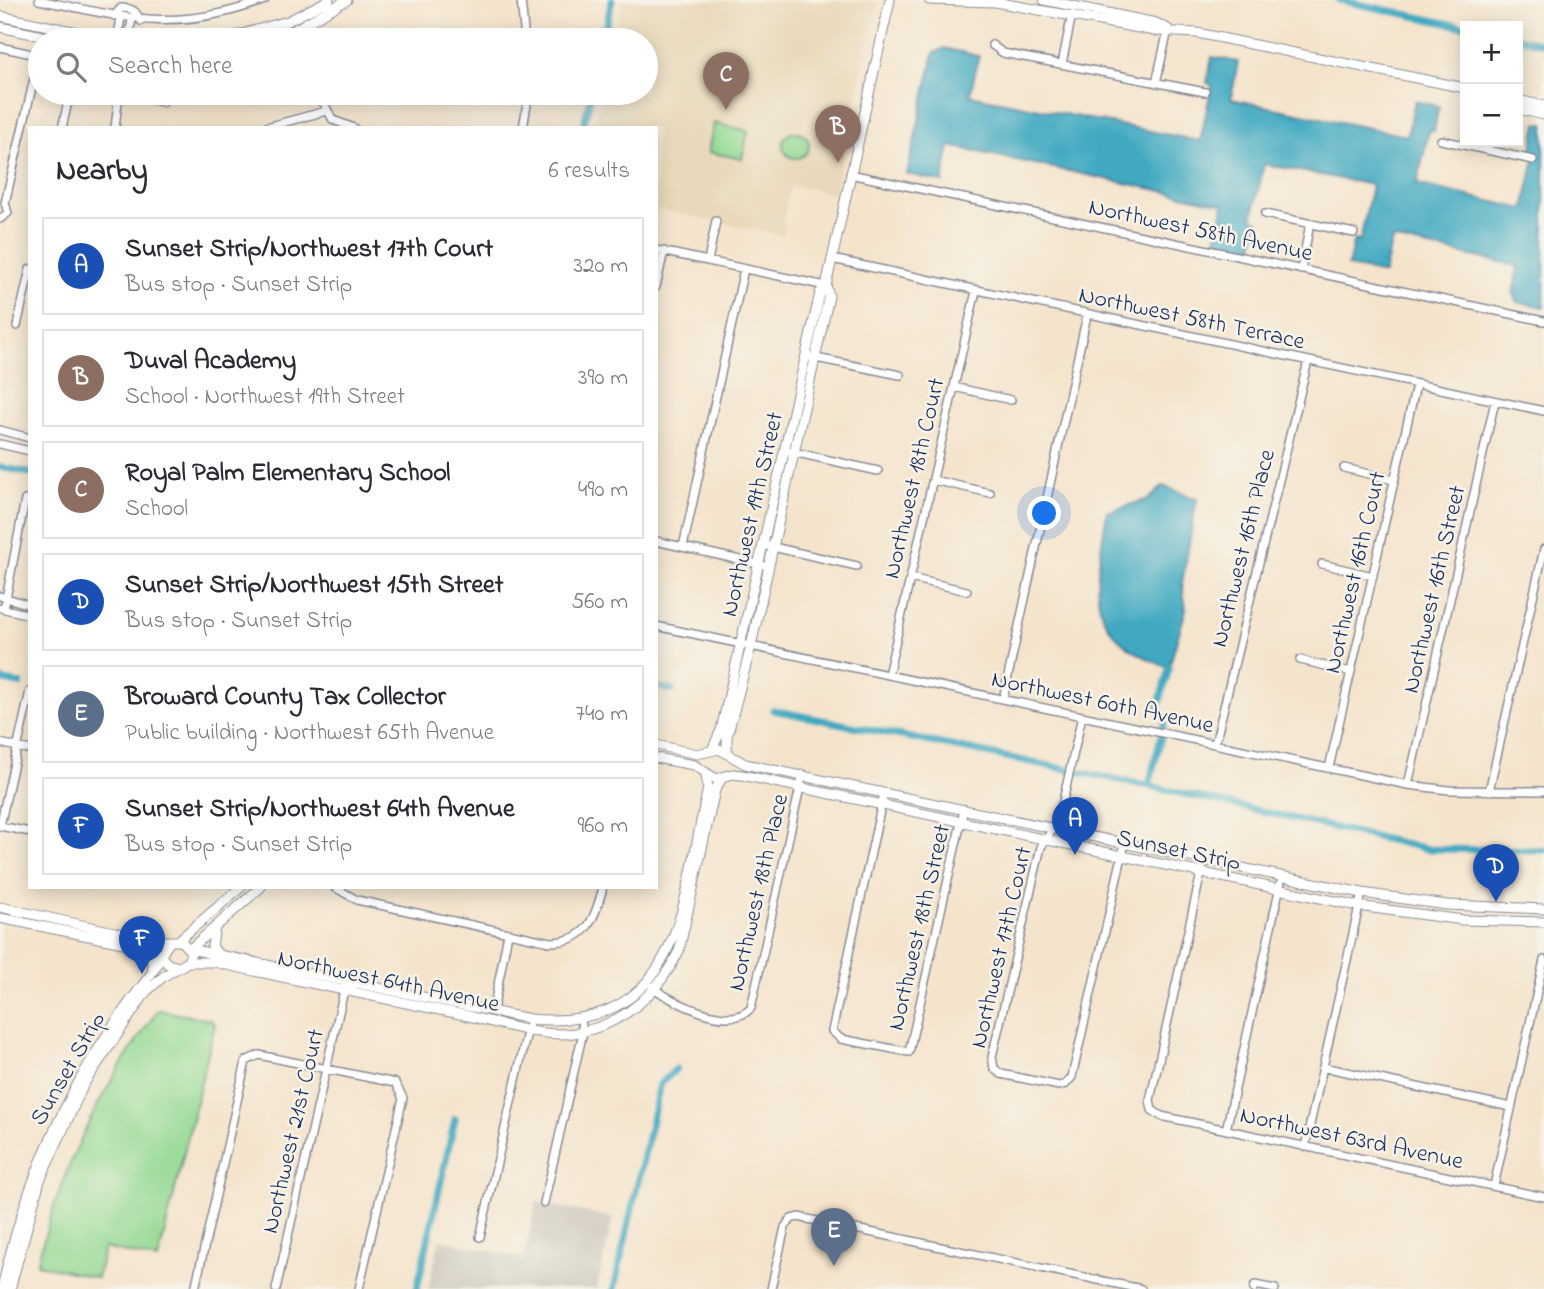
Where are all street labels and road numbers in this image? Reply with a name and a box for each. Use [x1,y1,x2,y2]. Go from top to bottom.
street label: Northwest 58th Avenue [1085,191,1316,272]
street label: Northwest 58th Terrace [1075,278,1308,361]
street label: Northwest 18th Court [875,375,956,583]
street label: Northwest 19th Street [713,409,794,620]
street label: Northwest 16th Place [1203,446,1286,651]
street label: Northwest 16th Court [1316,468,1397,677]
street label: Northwest 16th Street [1394,482,1476,697]
street label: Northwest 60th Avenue [988,663,1217,744]
street label: Northwest 18th Place [720,790,799,995]
street label: Northwest 18th Street [880,821,961,1034]
street label: Sunset Strip [1113,821,1244,882]
street label: Northwest 17th Court [962,843,1043,1052]
street label: Northwest 64th Avenue [274,942,503,1023]
street label: Sunset Strip [22,1006,116,1133]
street label: Northwest 21st Court [254,1026,335,1237]
street label: Northwest 63rd Avenue [1237,1099,1467,1180]

